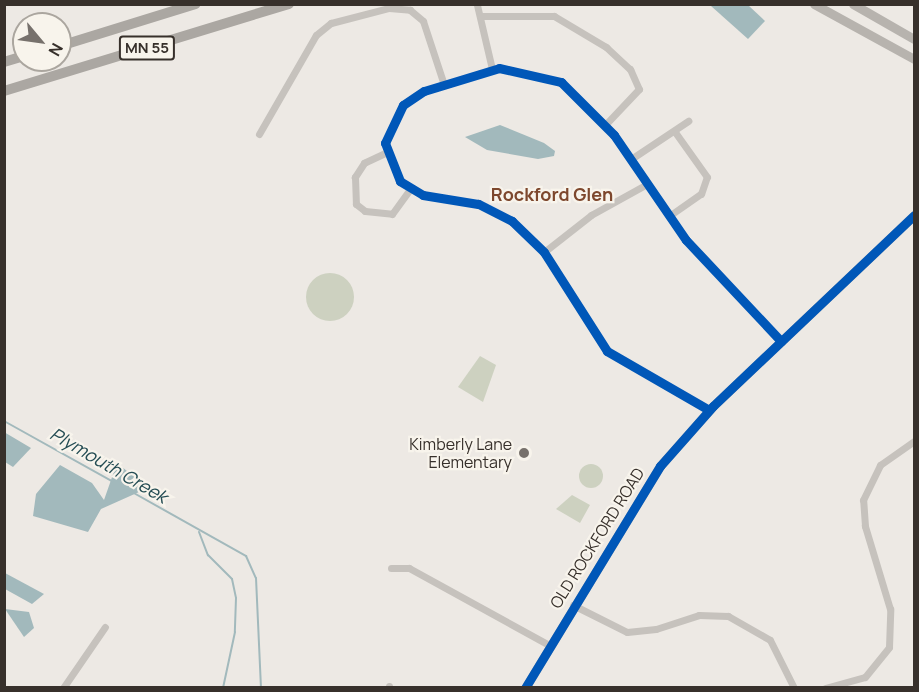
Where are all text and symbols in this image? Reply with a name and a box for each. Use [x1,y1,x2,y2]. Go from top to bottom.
north arrow [12,12,72,72]
road number: MN 55 [118,36,176,60]
text: N [44,39,68,60]
district label: Rockford Glen [491,183,613,205]
water label: Plymouth Creek [47,423,171,507]
place label: Kimberly Lane Elementary [409,434,512,472]
marker: Kimberly Lane Elementary [517,446,531,460]
street label: OLD ROCKFORD ROAD [546,464,648,612]

